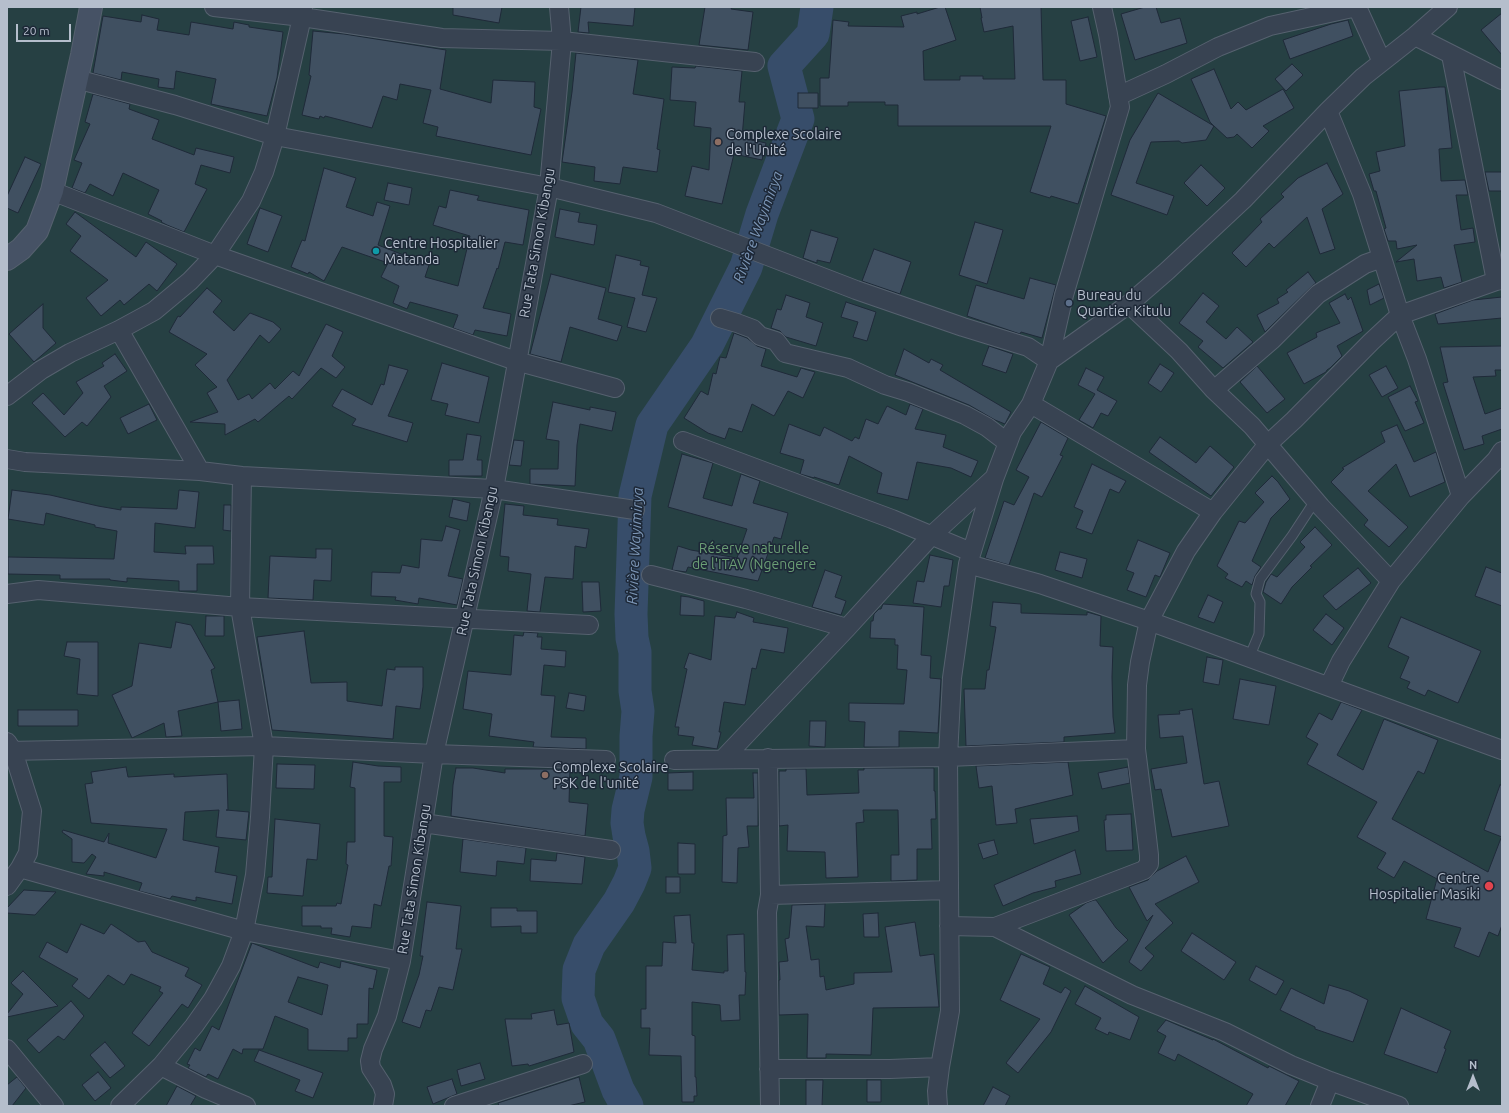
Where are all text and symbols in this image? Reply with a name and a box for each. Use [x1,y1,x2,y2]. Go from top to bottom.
scale bar [18,16,73,42]
text: 20 m [23,24,50,37]
place label: Complexe Scolaire de l'Unité [726,126,842,158]
marker: Complexe Scolaire de l'Unité [713,137,723,147]
street label: Rue Tata Simon Kibangu [516,167,558,319]
water label: Rivière Wayimirya [729,169,787,285]
place label: Centre Hospitalier Matanda [384,235,498,268]
marker: Centre Hospitalier Matanda [371,246,381,256]
place label: Bureau du Quartier Kitulu [1077,287,1171,320]
marker: Bureau du Quartier Kitulu [1064,298,1074,308]
street label: Rue Tata Simon Kibangu [453,485,501,637]
water label: Rivière Wayimirya [623,487,647,605]
park label: Réserve naturelle de l'ITAV (Ngengere [692,540,816,572]
place label: Complexe Scolaire PSK de l'unité [553,759,669,792]
marker: Complexe Scolaire PSK de l'unité [540,770,550,780]
street label: Rue Tata Simon Kibangu [394,803,434,955]
place label: Centre Hospitalier Masiki [1369,870,1480,902]
marker: Centre Hospitalier Masiki [1483,880,1495,892]
north arrow [1453,1057,1493,1097]
text: N [1469,1059,1477,1071]

